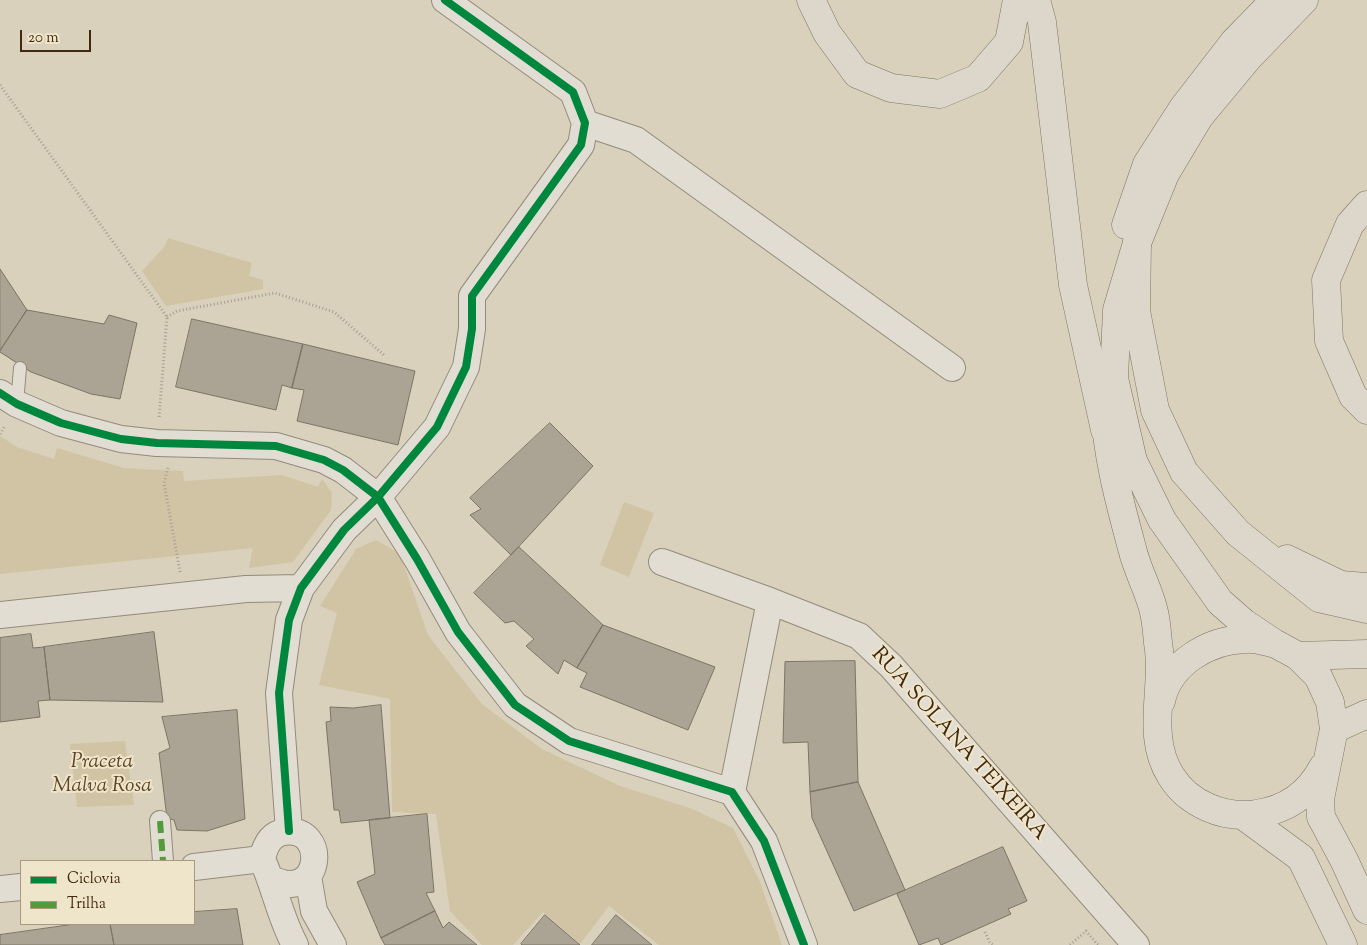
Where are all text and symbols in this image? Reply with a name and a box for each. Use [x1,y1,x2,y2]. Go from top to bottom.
scale bar [22,20,94,52]
text: 20 m [28,28,59,49]
street label: RUA SOLANA TEIXEIRA [865,643,1051,847]
park label: Praceta Malva Rosa [52,750,152,800]
legend [20,860,195,925]
text: Ciclovia [67,869,121,890]
text: Trilha [67,894,106,915]

